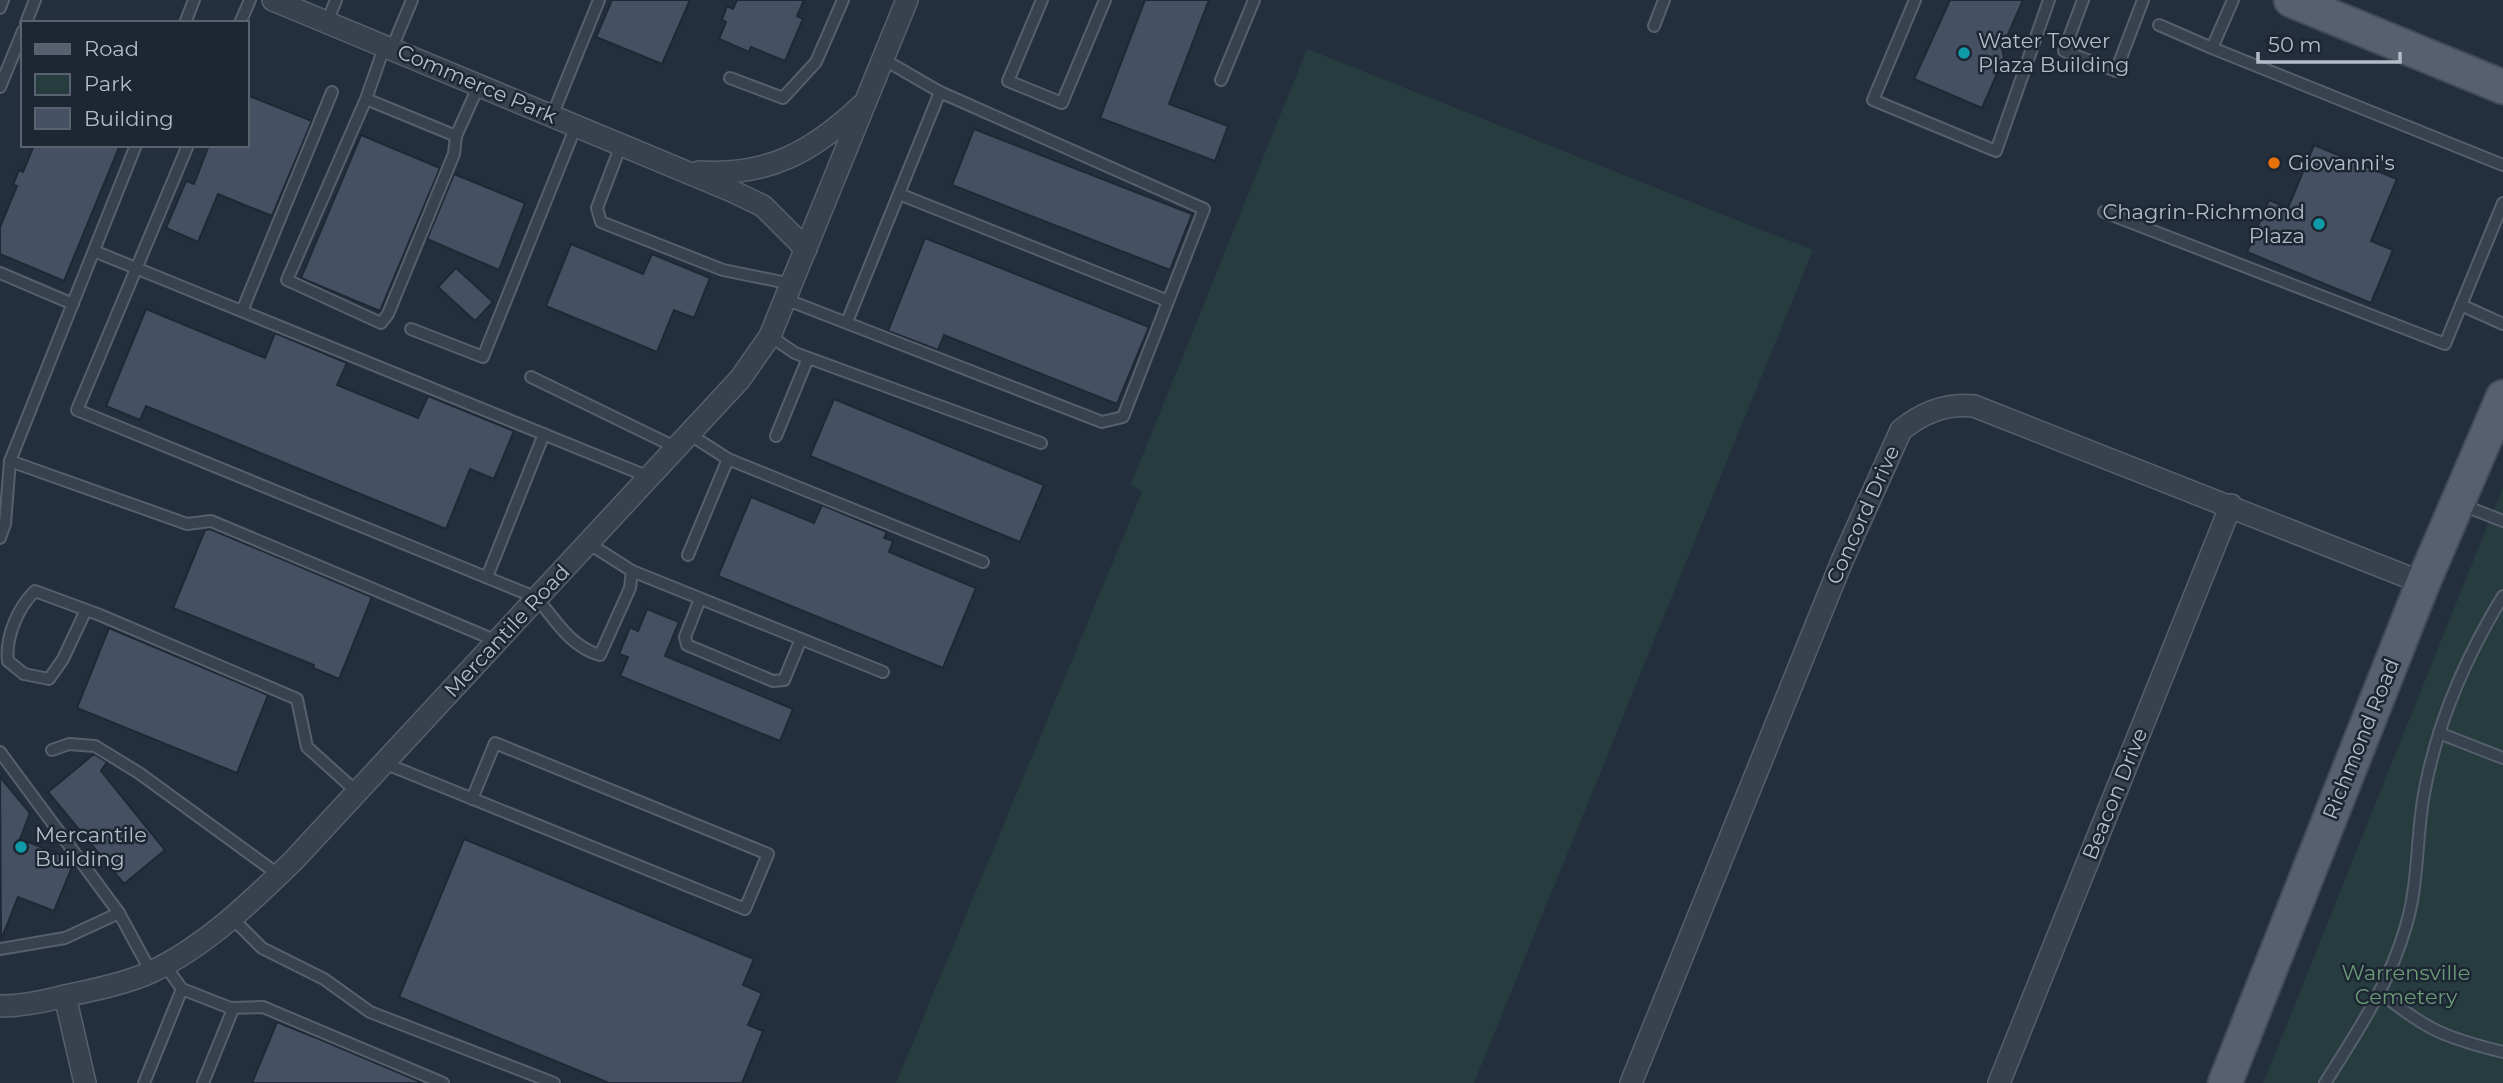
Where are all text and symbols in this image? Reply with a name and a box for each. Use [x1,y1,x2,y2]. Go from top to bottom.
legend [21,21,248,147]
scale bar [2258,21,2400,65]
place label: Water Tower Plaza Building [1978,28,2129,77]
text: 50 m [2268,32,2322,57]
text: Road [84,36,139,61]
street label: Commerce Park [394,39,561,129]
marker: Water Tower Plaza Building [1956,45,1972,61]
text: Park [84,71,132,96]
text: Building [84,106,174,131]
place label: Giovanni's [2288,150,2395,175]
marker: Giovanni's [2266,155,2282,171]
place label: Chagrin-Richmond Plaza [2102,199,2305,248]
marker: Chagrin-Richmond Plaza [2311,216,2327,232]
street label: Concord Drive [1821,441,1904,588]
street label: Mercantile Road [439,559,575,702]
street label: Richmond Road [2317,655,2404,823]
street label: Beacon Drive [2077,724,2152,863]
place label: Mercantile Building [35,822,147,871]
marker: Mercantile Building [13,839,29,855]
park label: Warrensville Cemetery [2342,960,2470,1009]

